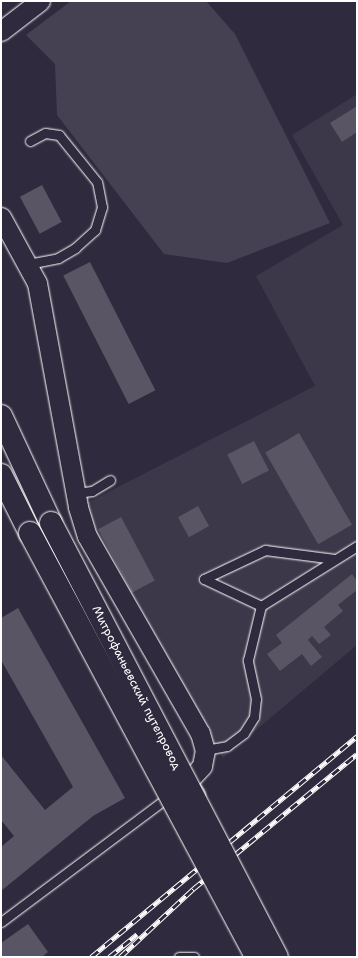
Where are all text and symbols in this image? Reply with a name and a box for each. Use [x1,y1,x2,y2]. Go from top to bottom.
street label: Митрофаньевский путепровод [88,604,184,772]

